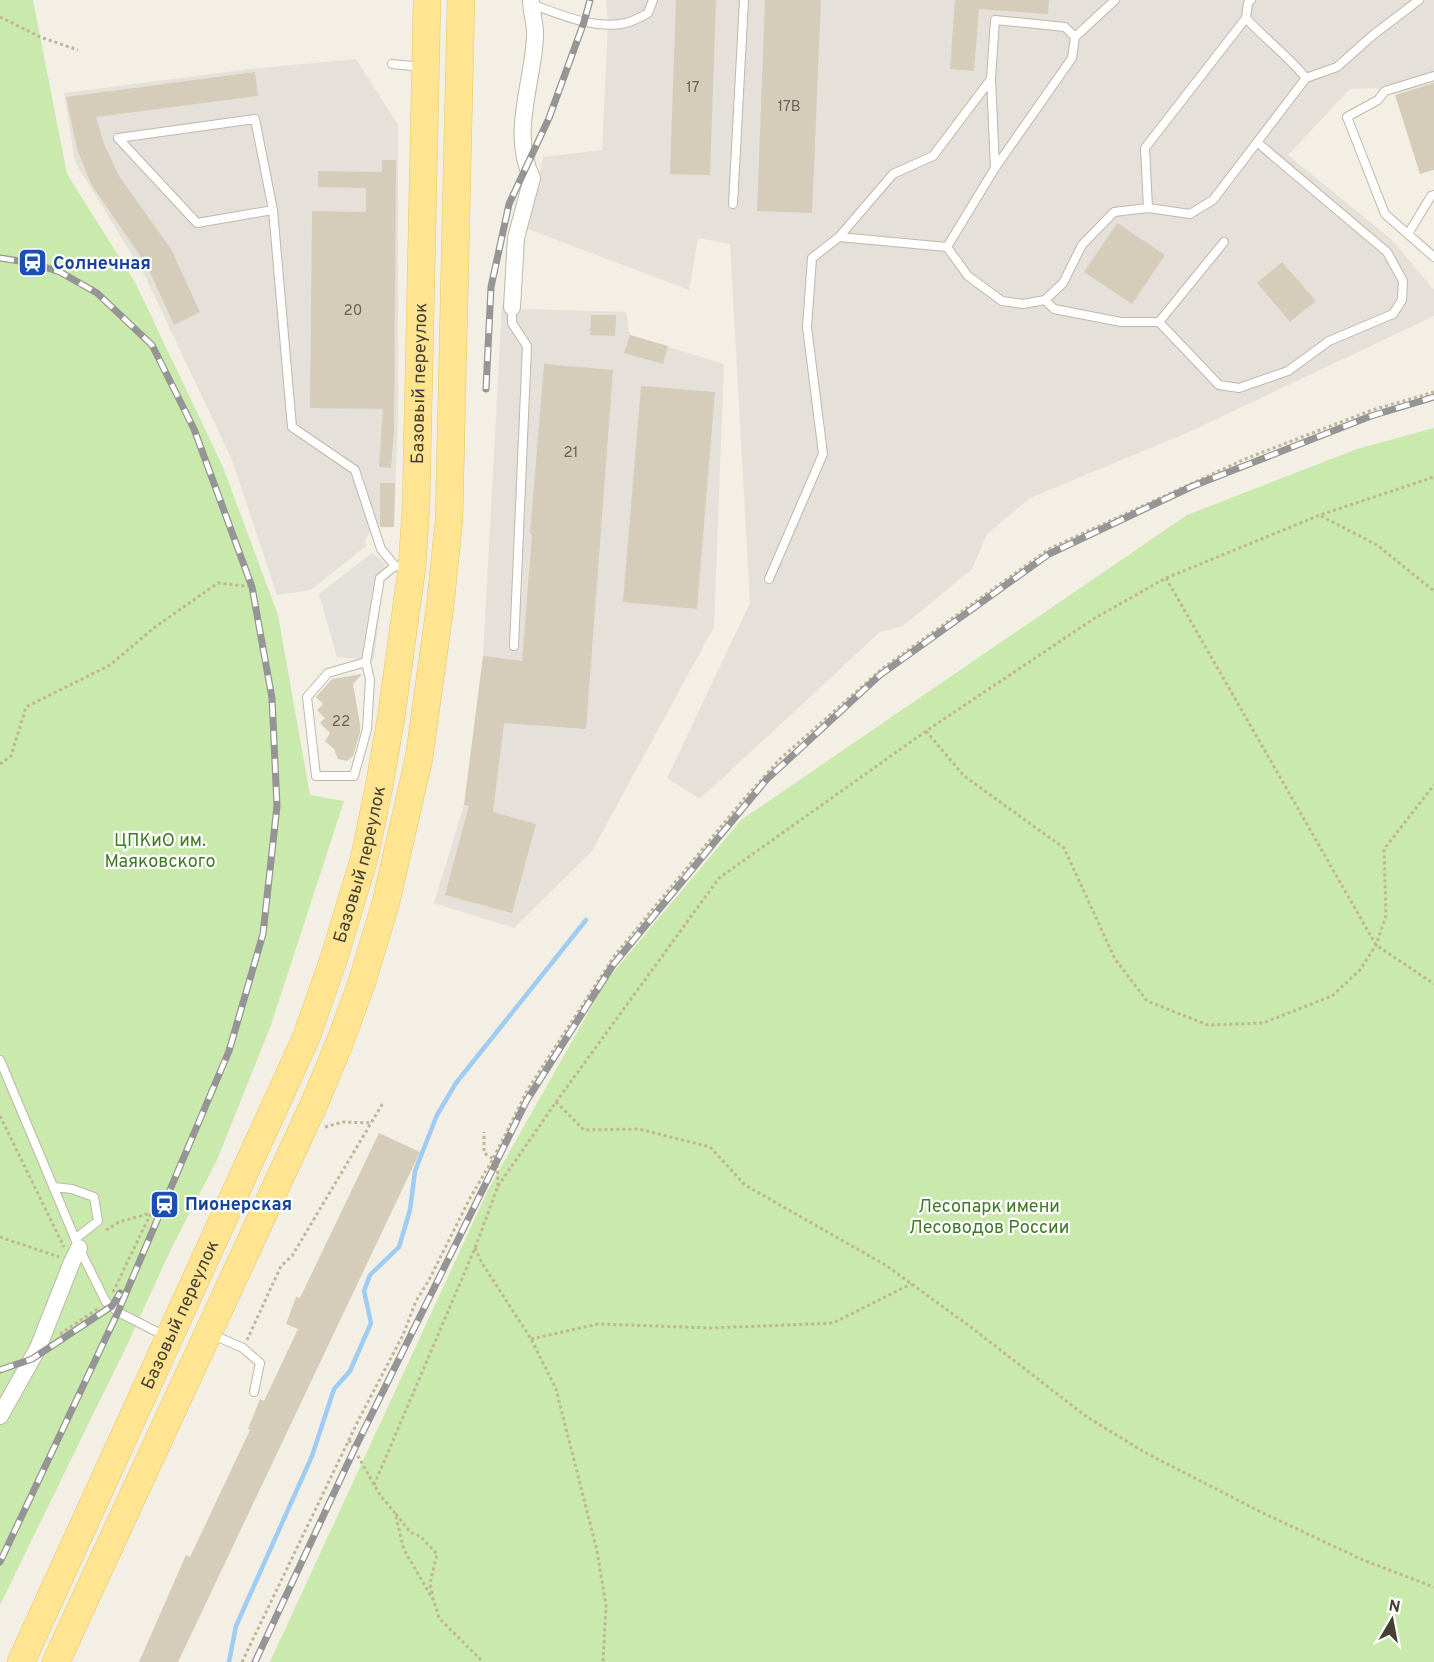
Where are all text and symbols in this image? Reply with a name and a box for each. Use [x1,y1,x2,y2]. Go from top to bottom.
house number: 17 [686,79,700,98]
house number: 17В [777,98,801,117]
station icon: Солнечная [16,247,48,279]
place label: Солнечная [53,253,151,276]
house number: 20 [344,302,362,321]
street label: Базовый переулок [407,302,433,465]
house number: 21 [564,444,578,463]
house number: 22 [332,713,350,732]
street label: Базовый переулок [329,784,392,946]
park label: ЦПКиО им. Маяковского [104,830,216,874]
station icon: Пионерская [148,1188,180,1220]
place label: Пионерская [185,1194,292,1217]
park label: Лесопарк имени Лесоводов России [909,1196,1069,1240]
street label: Базовый переулок [137,1237,225,1393]
north arrow [1362,1590,1422,1650]
text: N [1387,1596,1402,1618]

